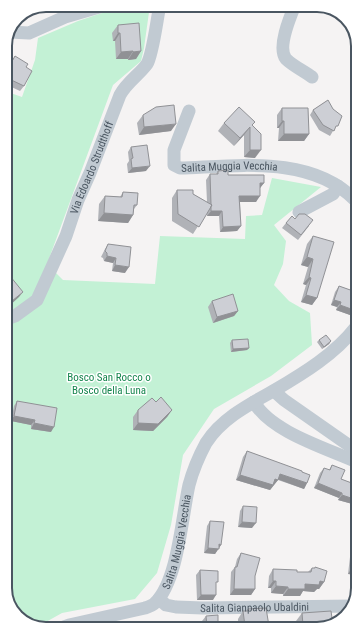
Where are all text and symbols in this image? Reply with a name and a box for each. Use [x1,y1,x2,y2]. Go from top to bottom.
street label: Via Edoardo Strudthoff [68,119,116,216]
street label: Salita Muggia Vecchia [181,159,278,175]
park label: Bosco San Rocco o Bosco della Luna [67,371,151,397]
street label: Salita Muggia Vecchia [160,494,194,591]
street label: Salita Gianpaolo Ubaldini [200,601,309,615]

